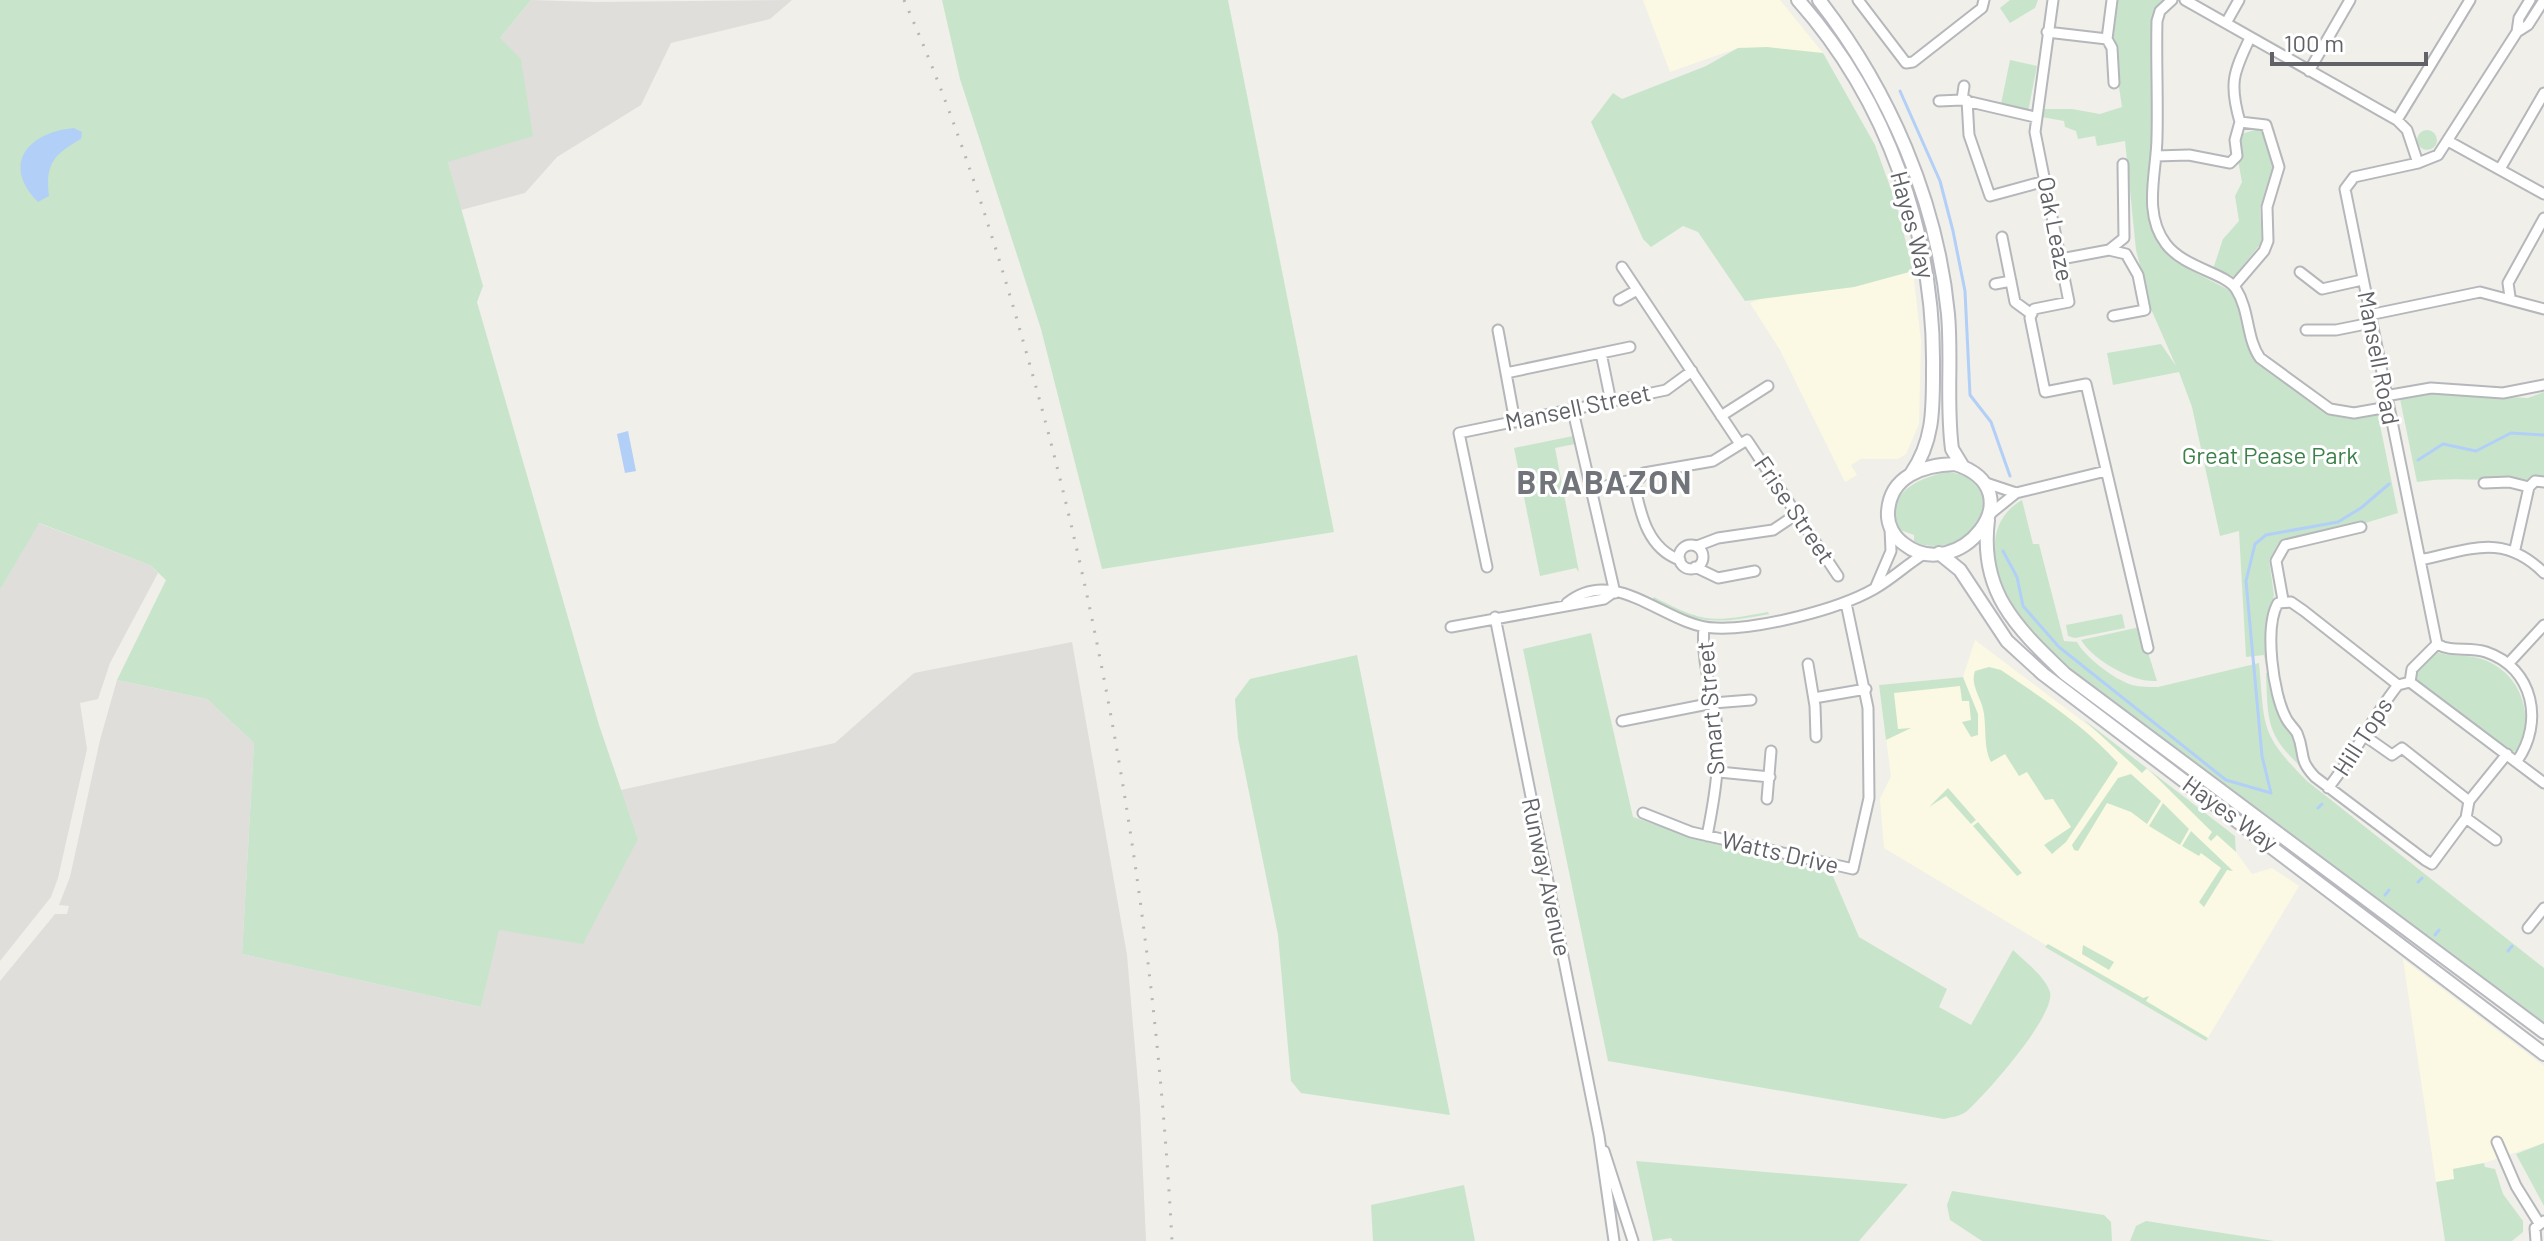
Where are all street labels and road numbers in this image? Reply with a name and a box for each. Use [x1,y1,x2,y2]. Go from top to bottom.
street label: Hayes Way [1885,167,1942,282]
street label: Oak Leaze [2032,174,2081,283]
street label: Mansell Road [2352,288,2407,427]
street label: Mansell Street [1502,377,1653,436]
street label: Frise Street [1749,450,1842,568]
street label: Smart Street [1689,640,1730,776]
street label: Hill Tops [2326,692,2398,781]
street label: Hayes Way [2178,769,2284,857]
street label: Runway Avenue [1516,795,1578,959]
street label: Watts Drive [1719,824,1842,879]

